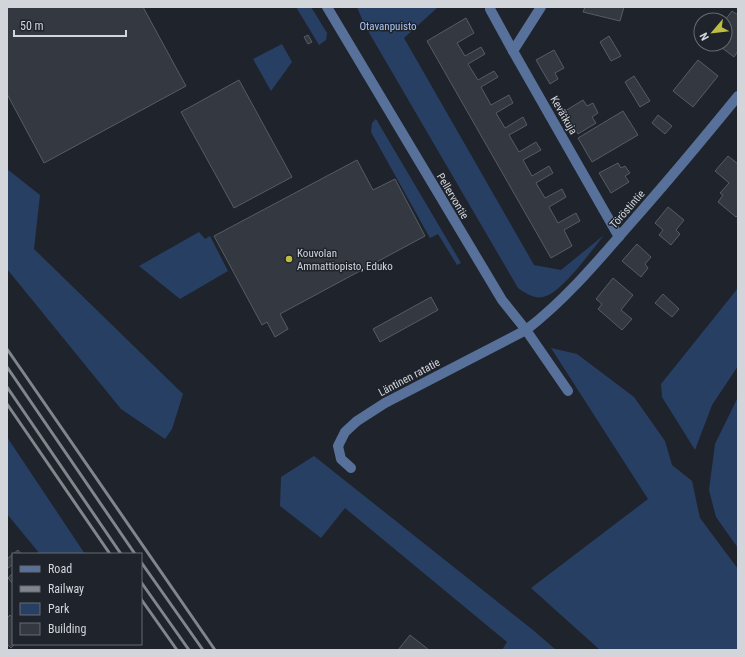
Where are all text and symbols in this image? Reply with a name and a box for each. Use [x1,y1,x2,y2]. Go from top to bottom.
scale bar [14,12,126,38]
north arrow [693,12,733,52]
text: 50 m [20,19,44,33]
park label: Otavanpuisto [359,20,417,33]
text: N [697,30,712,42]
street label: Kevätkuja [547,94,580,137]
street label: Pellervontie [434,171,471,222]
street label: Töröstintie [607,187,648,231]
place label: Kouvolan Ammattiopisto, Eduko [297,247,393,273]
marker: Kouvolan Ammattiopisto, Eduko [284,254,294,264]
street label: Läntinen ratatie [376,356,442,399]
legend [12,553,142,645]
text: Road [48,562,72,576]
text: Railway [48,582,84,596]
text: Park [48,602,70,616]
text: Building [48,622,86,636]

